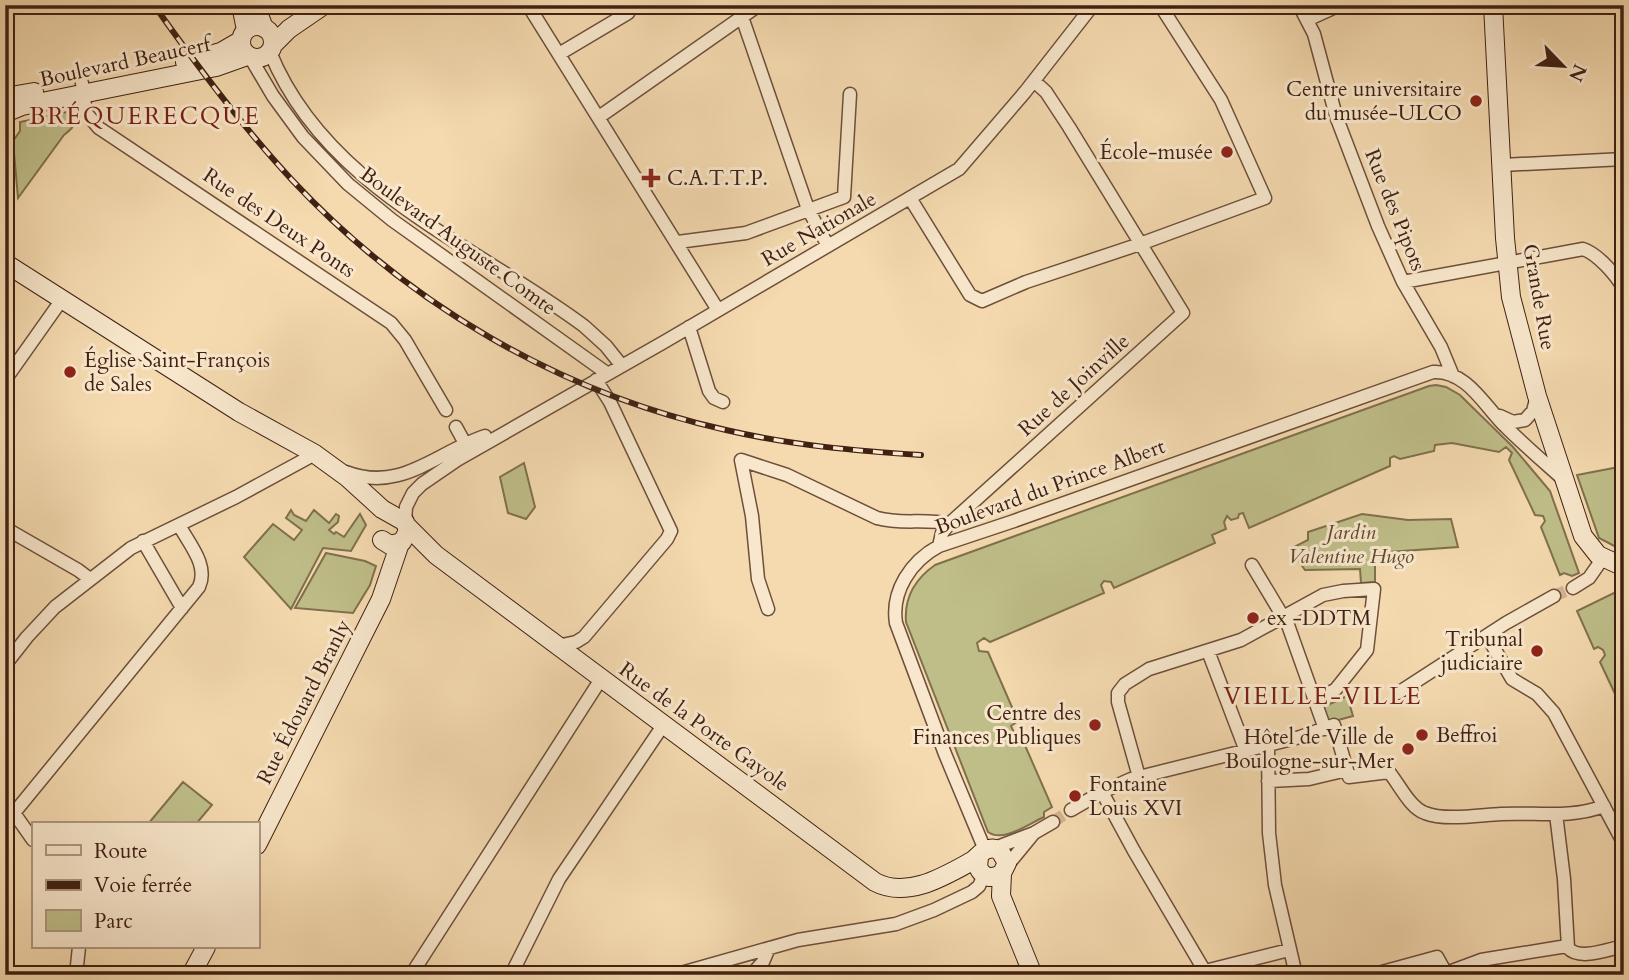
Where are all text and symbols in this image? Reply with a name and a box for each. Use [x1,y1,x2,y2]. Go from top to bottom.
street label: Boulevard Beaucerf [37,29,217,94]
north arrow [1528,32,1598,102]
text: N [1562,60,1593,86]
place label: Centre universitaire du musée-ULCO [1286,75,1462,128]
marker: Centre universitaire du musée-ULCO [1468,93,1484,109]
district label: BRÉQUERECQUE [29,100,261,133]
place label: École-musée [1099,138,1213,167]
marker: École-musée [1219,144,1235,160]
street label: Rue des Pipots [1357,145,1433,275]
street label: Boulevard Auguste Comte [354,160,562,322]
street label: Rue des Deux Ponts [197,161,361,285]
place label: C.A.T.T.P. [667,164,768,193]
marker: C.A.T.T.P. [641,168,661,188]
street label: Rue Nationale [756,184,882,274]
street label: Grande Rue [1515,242,1563,352]
street label: Rue de Joinville [1012,327,1136,443]
place label: Église Saint-François de Sales [84,346,270,399]
marker: Église Saint-François de Sales [62,364,78,380]
street label: Boulevard du Prince Albert [931,432,1169,542]
park label: Jardin Valentine Hugo [1288,518,1414,571]
place label: ex -DDTM [1267,604,1371,633]
marker: ex -DDTM [1245,610,1261,626]
street label: Rue Édouard Branly [250,615,358,789]
place label: Tribunal judiciaire [1438,625,1523,678]
marker: Tribunal judiciaire [1529,643,1545,659]
street label: Rue de la Porte Gayole [613,655,795,799]
district label: VIEILLE-VILLE [1223,680,1423,713]
place label: Centre des Finances Publiques [913,699,1081,752]
marker: Centre des Finances Publiques [1087,717,1103,733]
place label: Beffroi [1436,721,1497,750]
place label: Hôtel de Ville de Boulogne-sur-Mer [1225,723,1394,776]
marker: Beffroi [1414,727,1430,743]
marker: Hôtel de Ville de Boulogne-sur-Mer [1400,741,1416,757]
place label: Fontaine Louis XVI [1089,770,1182,823]
marker: Fontaine Louis XVI [1067,788,1083,804]
legend [32,822,259,948]
text: Route [94,837,148,866]
text: Voie ferrée [94,871,192,900]
text: Parc [94,907,133,936]

